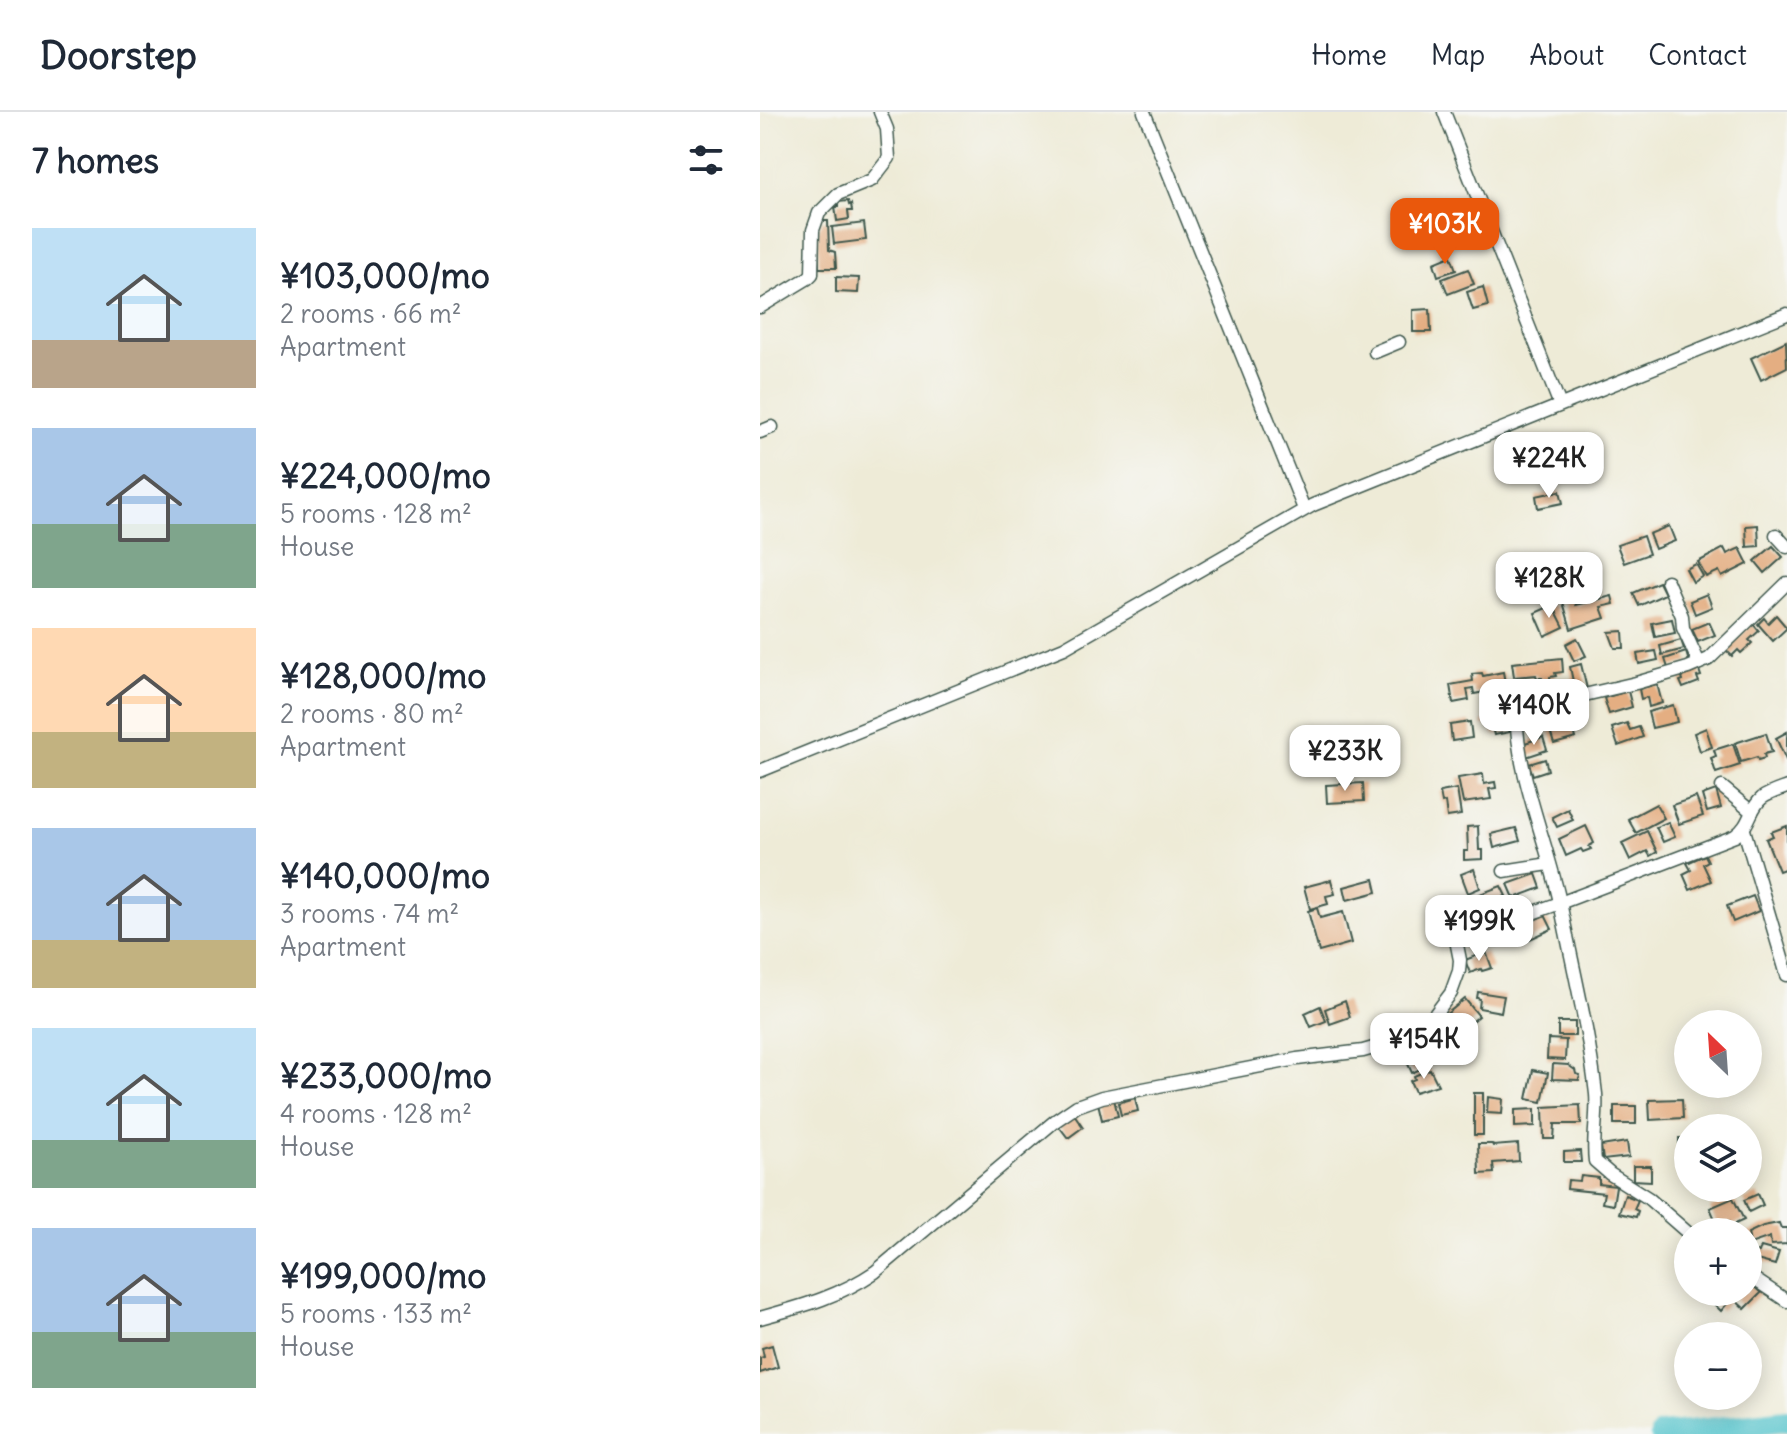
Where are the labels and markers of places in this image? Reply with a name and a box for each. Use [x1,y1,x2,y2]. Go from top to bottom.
pin: ¥103K [1389,198,1501,266]
pin: ¥224K [1493,432,1605,500]
pin: ¥128K [1493,552,1605,620]
pin: ¥140K [1478,679,1590,747]
pin: ¥233K [1289,725,1401,793]
pin: ¥199K [1423,895,1535,963]
pin: ¥154K [1368,1013,1480,1081]

